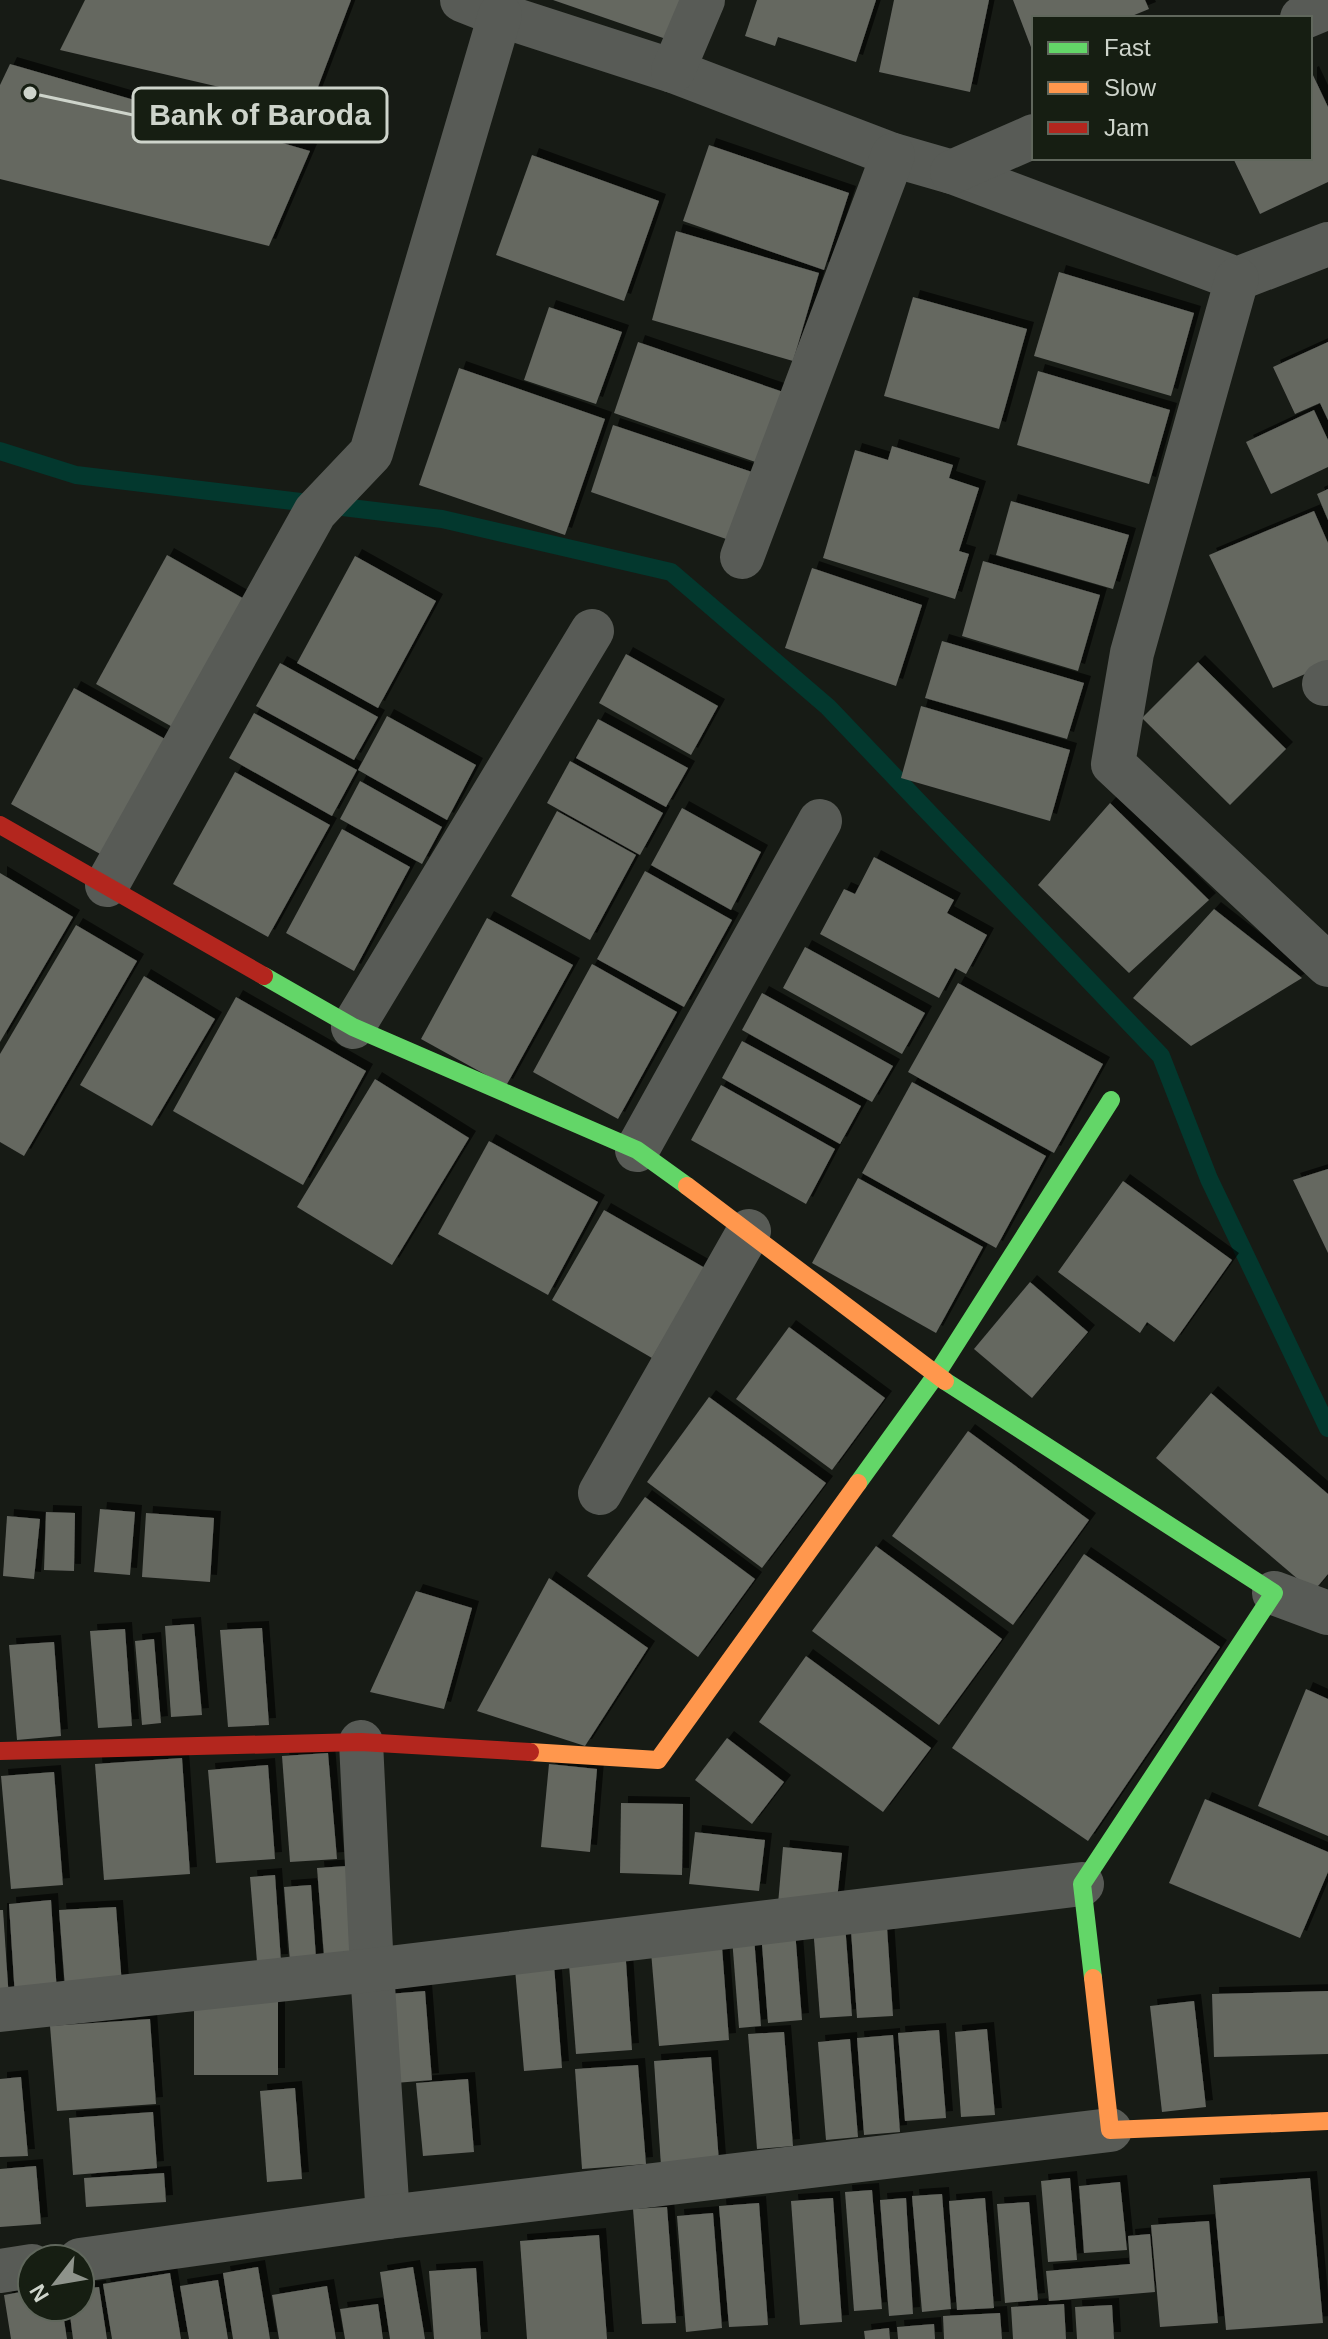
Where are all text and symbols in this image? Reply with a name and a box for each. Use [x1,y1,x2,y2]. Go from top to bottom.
legend [1032,16,1312,160]
text: Fast [1104,34,1151,61]
text: Slow [1104,74,1157,101]
callout: Bank of Baroda [133,88,387,142]
text: Bank of Baroda [149,98,371,131]
text: Jam [1104,114,1149,141]
north arrow [16,2243,96,2323]
text: N [24,2280,54,2306]

